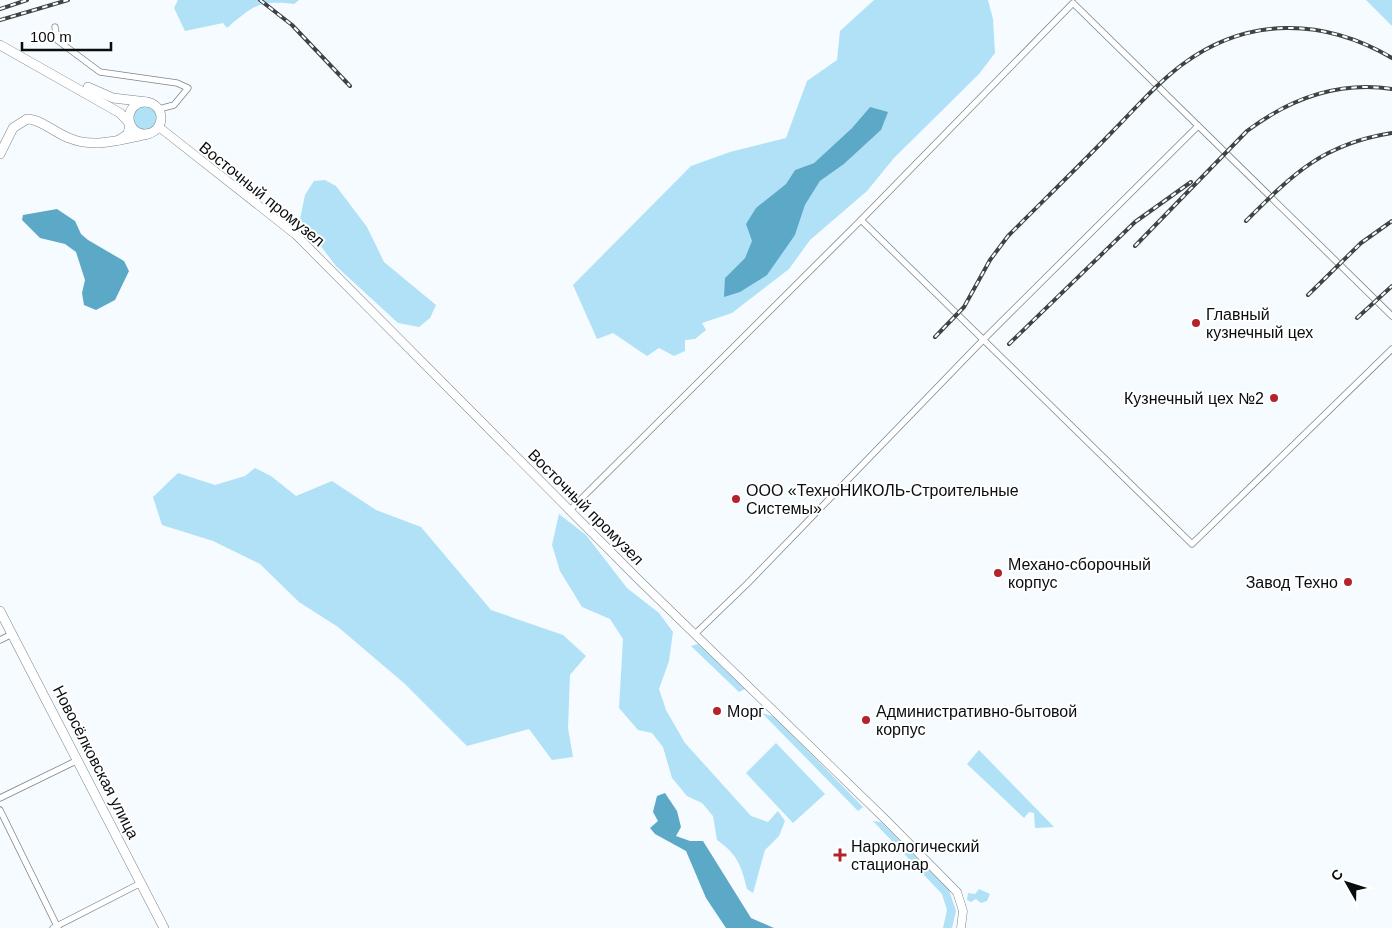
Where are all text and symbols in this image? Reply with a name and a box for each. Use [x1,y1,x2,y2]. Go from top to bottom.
scale bar [22,20,111,52]
text: 100 m [30,28,72,45]
street label: Восточный промузел [196,138,328,250]
place label: Главный кузнечный цех [1206,306,1313,341]
marker: Главный кузнечный цех [1190,317,1202,329]
place label: Кузнечный цех №2 [1124,390,1264,407]
marker: Кузнечный цех №2 [1268,392,1280,404]
street label: Восточный промузел [525,446,647,568]
place label: ООО «ТехноНИКОЛЬ-Строительные Системы» [746,482,1019,517]
marker: ООО «ТехноНИКОЛЬ-Строительные Системы» [730,493,742,505]
place label: Механо-сборочный корпус [1008,556,1151,591]
marker: Механо-сборочный корпус [992,567,1004,579]
place label: Завод Техно [1246,574,1338,591]
marker: Завод Техно [1342,576,1354,588]
street label: Новосёлковская улица [50,683,142,842]
place label: Морг [727,703,764,720]
place label: Административно-бытовой корпус [876,703,1077,738]
marker: Морг [711,705,723,717]
marker: Административно-бытовой корпус [860,714,872,726]
place label: Наркологический стационар [851,838,979,873]
marker: Наркологический стационар [833,848,847,862]
north arrow [1322,858,1372,908]
text: С [1327,866,1346,884]

